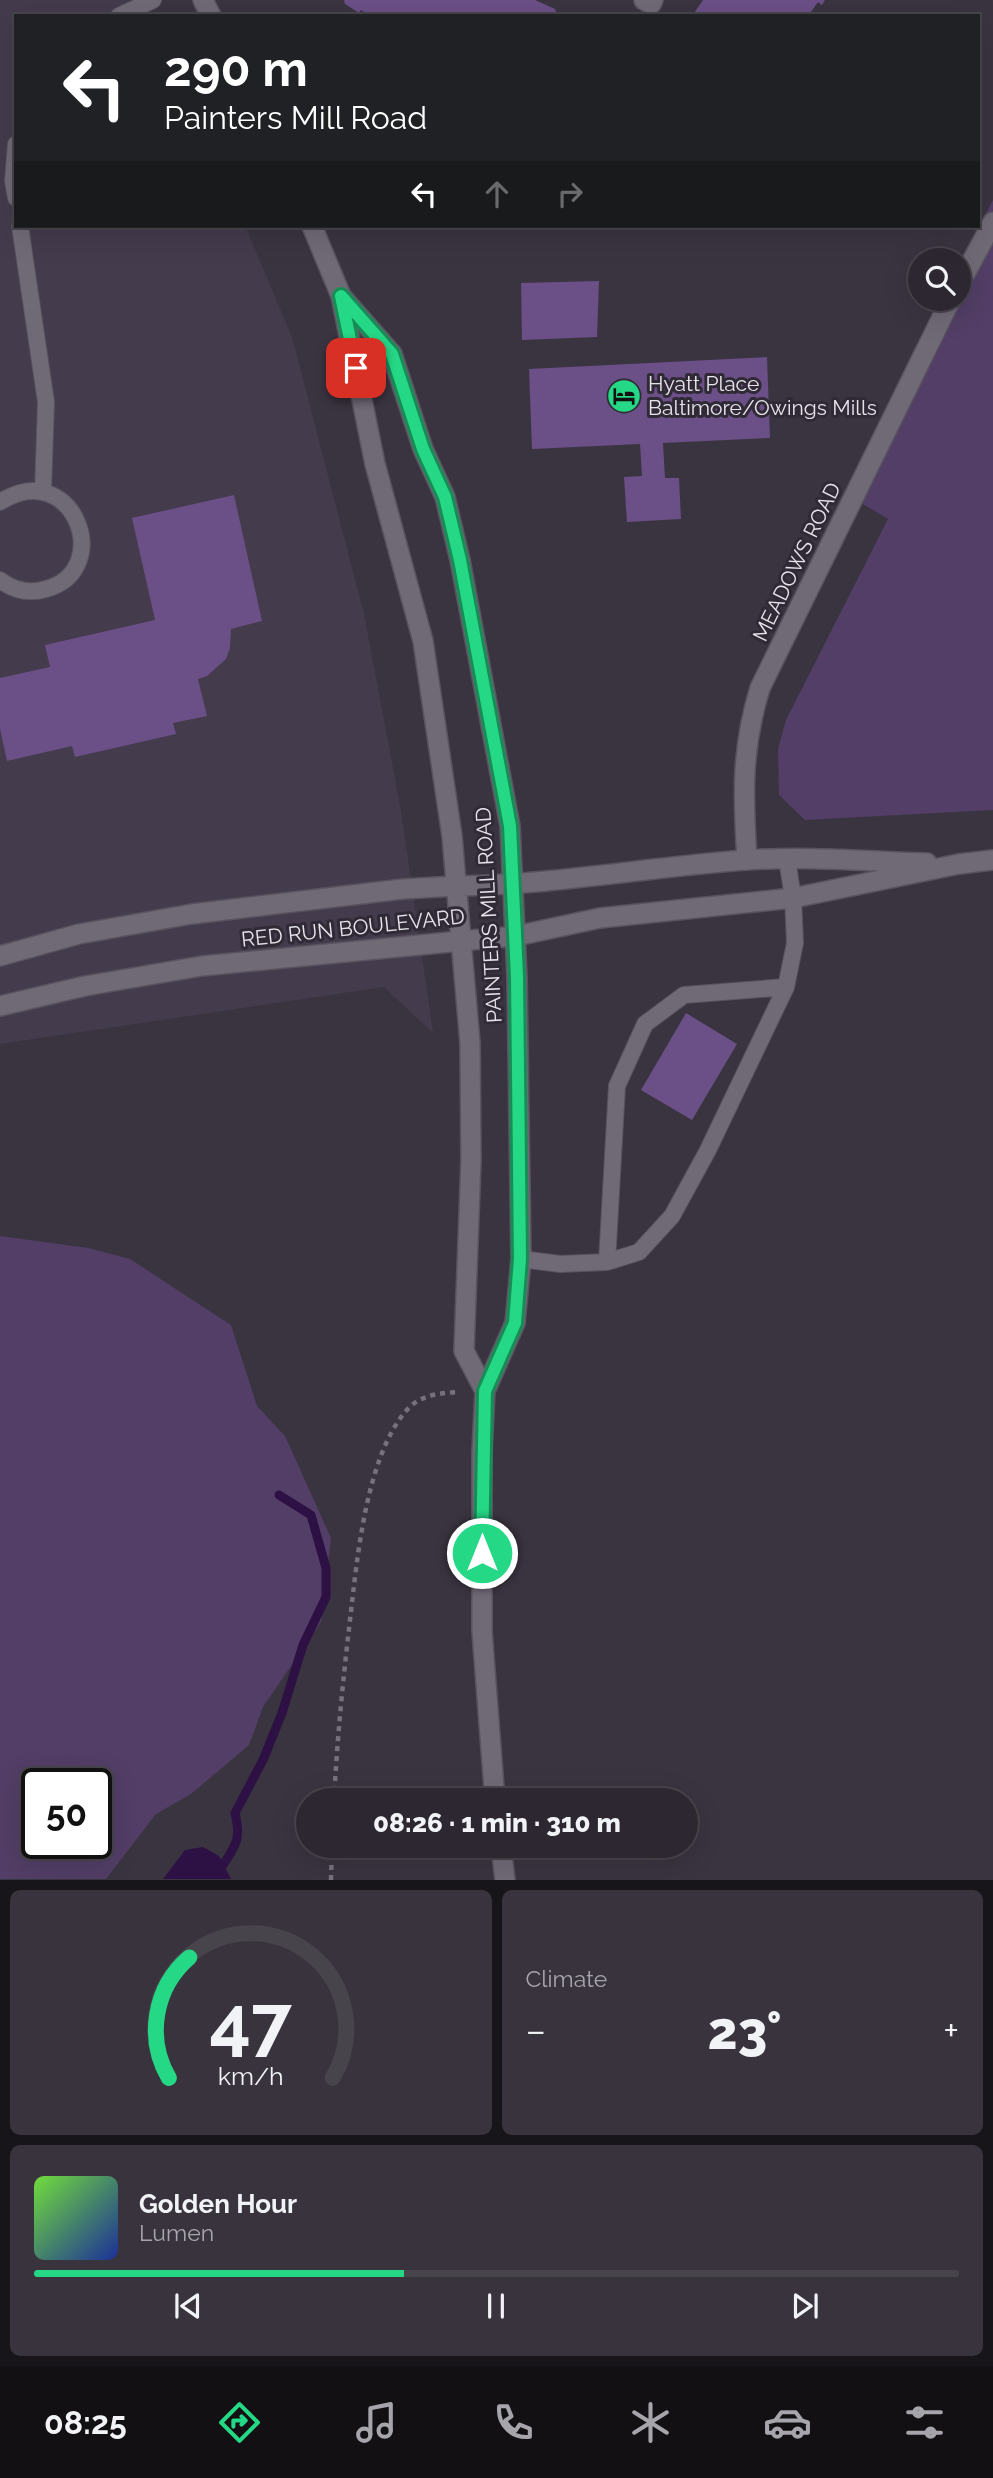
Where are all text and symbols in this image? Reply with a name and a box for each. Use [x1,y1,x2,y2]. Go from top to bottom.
text: 290 m [164,40,308,97]
icon: left [49,42,140,133]
text: Painters Mill Road [164,99,427,136]
icon: left [405,175,443,213]
icon: ahead [478,175,516,213]
icon: right [551,175,589,213]
map controls [908,248,971,311]
button: search [908,248,971,311]
pin [326,338,386,398]
icon: arrive [337,349,375,387]
place label: Hyatt Place Baltimore/Owings Mills [648,371,877,420]
hotel icon: Hyatt Place Baltimore/Owings Mills [605,377,643,415]
street label: MEADOWS ROAD [747,478,846,645]
street label: PAINTERS MILL ROAD [470,806,507,1024]
street label: RED RUN BOULEVARD [240,903,466,952]
position arrow [445,1516,519,1590]
speed limit sign: 50 [21,1768,112,1859]
text: 08:26 · 1 min · 310 m [373,1808,621,1838]
text: Climate [526,1965,607,1992]
text: 47 [210,1981,292,2066]
text: 23° [707,2000,782,2061]
text: − [526,2008,546,2053]
text: + [943,2008,959,2053]
text: km/h [218,2061,284,2091]
text: Golden Hour [139,2189,297,2219]
text: Lumen [139,2219,214,2246]
icon: previous [169,2287,207,2325]
icon: pause [477,2287,515,2325]
icon: next [786,2287,824,2325]
icon: directions [215,2398,264,2447]
icon: music [352,2398,401,2447]
icon: phone [489,2398,538,2447]
icon: climate [626,2398,675,2447]
icon: car [763,2398,812,2447]
icon: filters [900,2398,949,2447]
text: 08:25 [44,2404,127,2441]

